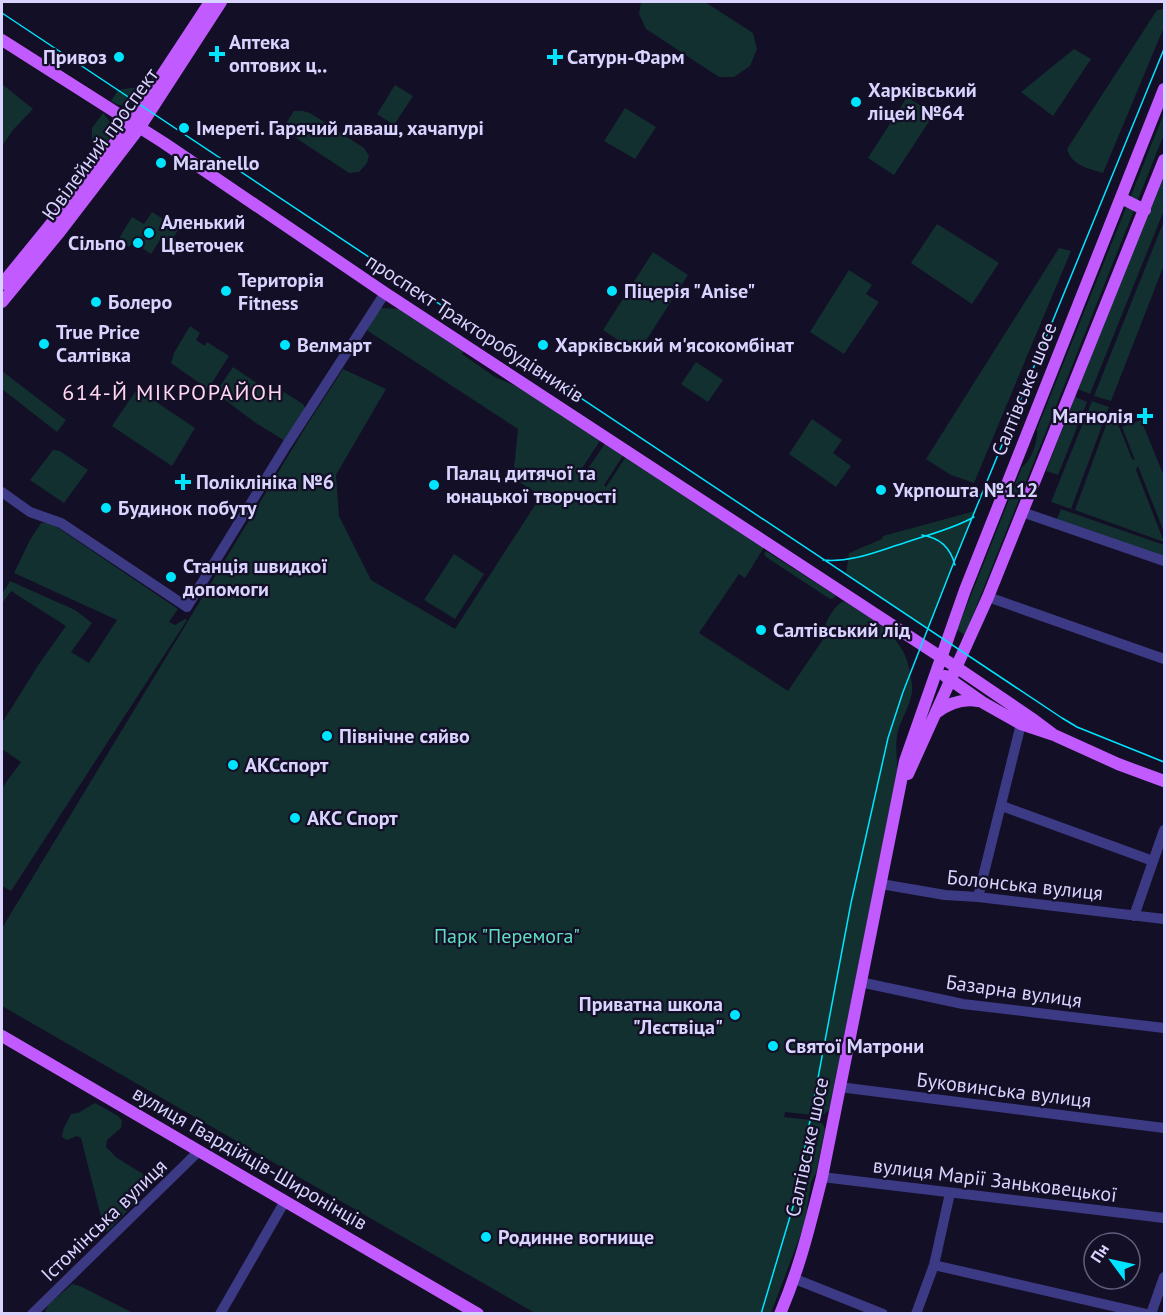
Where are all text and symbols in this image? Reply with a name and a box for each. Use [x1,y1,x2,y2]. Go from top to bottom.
place label: Аптека оптових ц‥ [229,29,328,78]
place label: Привоз [43,44,107,70]
place label: Сатурн-Фарм [567,44,685,70]
marker: Аптека оптових ц‥ [210,47,224,61]
marker: Привоз [112,50,126,64]
marker: Сатурн-Фарм [548,50,562,64]
street label: Ювілейний проспект [36,63,164,225]
place label: Харківський ліцей №64 [867,77,977,126]
marker: Харківський ліцей №64 [849,95,863,109]
place label: Імереті. Гарячий лаваш, хачапурі [196,115,484,141]
marker: Імереті. Гарячий лаваш, хачапурі [177,121,191,135]
place label: Maranello [173,150,260,176]
marker: Maranello [154,156,168,170]
place label: Аленький Цветочек [161,209,245,258]
marker: Аленький Цветочек [142,226,156,240]
place label: Сільпо [68,230,126,256]
marker: Сільпо [131,236,145,250]
street label: проспект Тракторобудівників [361,248,589,408]
place label: Територія Fitness [238,267,324,316]
place label: Піцерія "Anise" [624,278,755,304]
marker: Територія Fitness [219,284,233,298]
marker: Піцерія "Anise" [605,284,619,298]
place label: Болеро [108,289,172,315]
marker: Болеро [89,295,103,309]
street label: Салтівське шосе [985,318,1063,460]
place label: True Price Салтівка [56,319,140,368]
place label: Велмарт [297,332,372,358]
place label: Харківський м'ясокомбінат [555,332,795,358]
marker: True Price Салтівка [37,337,51,351]
marker: Велмарт [278,338,292,352]
marker: Харківський м'ясокомбінат [536,338,550,352]
district label: 614-Й МІКРОРАЙОН [62,378,284,406]
place label: Магнолія [1052,403,1133,429]
marker: Магнолія [1138,409,1152,423]
place label: Палац дитячої та юнацької творчості [446,460,617,509]
place label: Поліклініка №6 [196,469,334,495]
marker: Поліклініка №6 [174,473,192,491]
place label: Укрпошта №112 [892,477,1038,503]
marker: Палац дитячої та юнацької творчості [427,478,441,492]
marker: Укрпошта №112 [874,483,888,497]
place label: Будинок побуту [118,495,257,521]
marker: Будинок побуту [99,501,113,515]
place label: Станція швидкої допомоги [182,553,328,602]
marker: Станція швидкої допомоги [164,570,178,584]
place label: Салтівський лід [773,617,911,643]
marker: Салтівський лід [754,623,768,637]
place label: Північне сяйво [339,723,470,749]
marker: Північне сяйво [320,729,334,743]
place label: АКСспорт [245,752,329,778]
marker: АКСспорт [226,758,240,772]
place label: АКС Спорт [307,805,398,831]
marker: АКС Спорт [288,811,302,825]
street label: Болонська вулиця [946,864,1104,906]
park label: Парк "Перемога" [434,923,580,949]
street label: Базарна вулиця [944,969,1084,1013]
place label: Приватна школа "Лєствіца" [579,991,723,1040]
marker: Приватна школа "Лєствіца" [728,1008,742,1022]
place label: Святої Матрони [785,1033,924,1059]
marker: Святої Матрони [766,1039,780,1053]
street label: Буковинська вулиця [915,1066,1093,1114]
street label: Салтівське шосе [780,1075,834,1219]
street label: вулиця Гвардійців-Широнінців [128,1080,372,1236]
street label: вулиця Марії Заньковецької [872,1152,1118,1208]
street label: Істомінська вулиця [35,1153,173,1287]
place label: Родинне вогнище [498,1224,654,1250]
marker: Родинне вогнище [479,1230,493,1244]
north arrow [1082,1231,1142,1291]
text: Пн [1086,1239,1113,1266]

